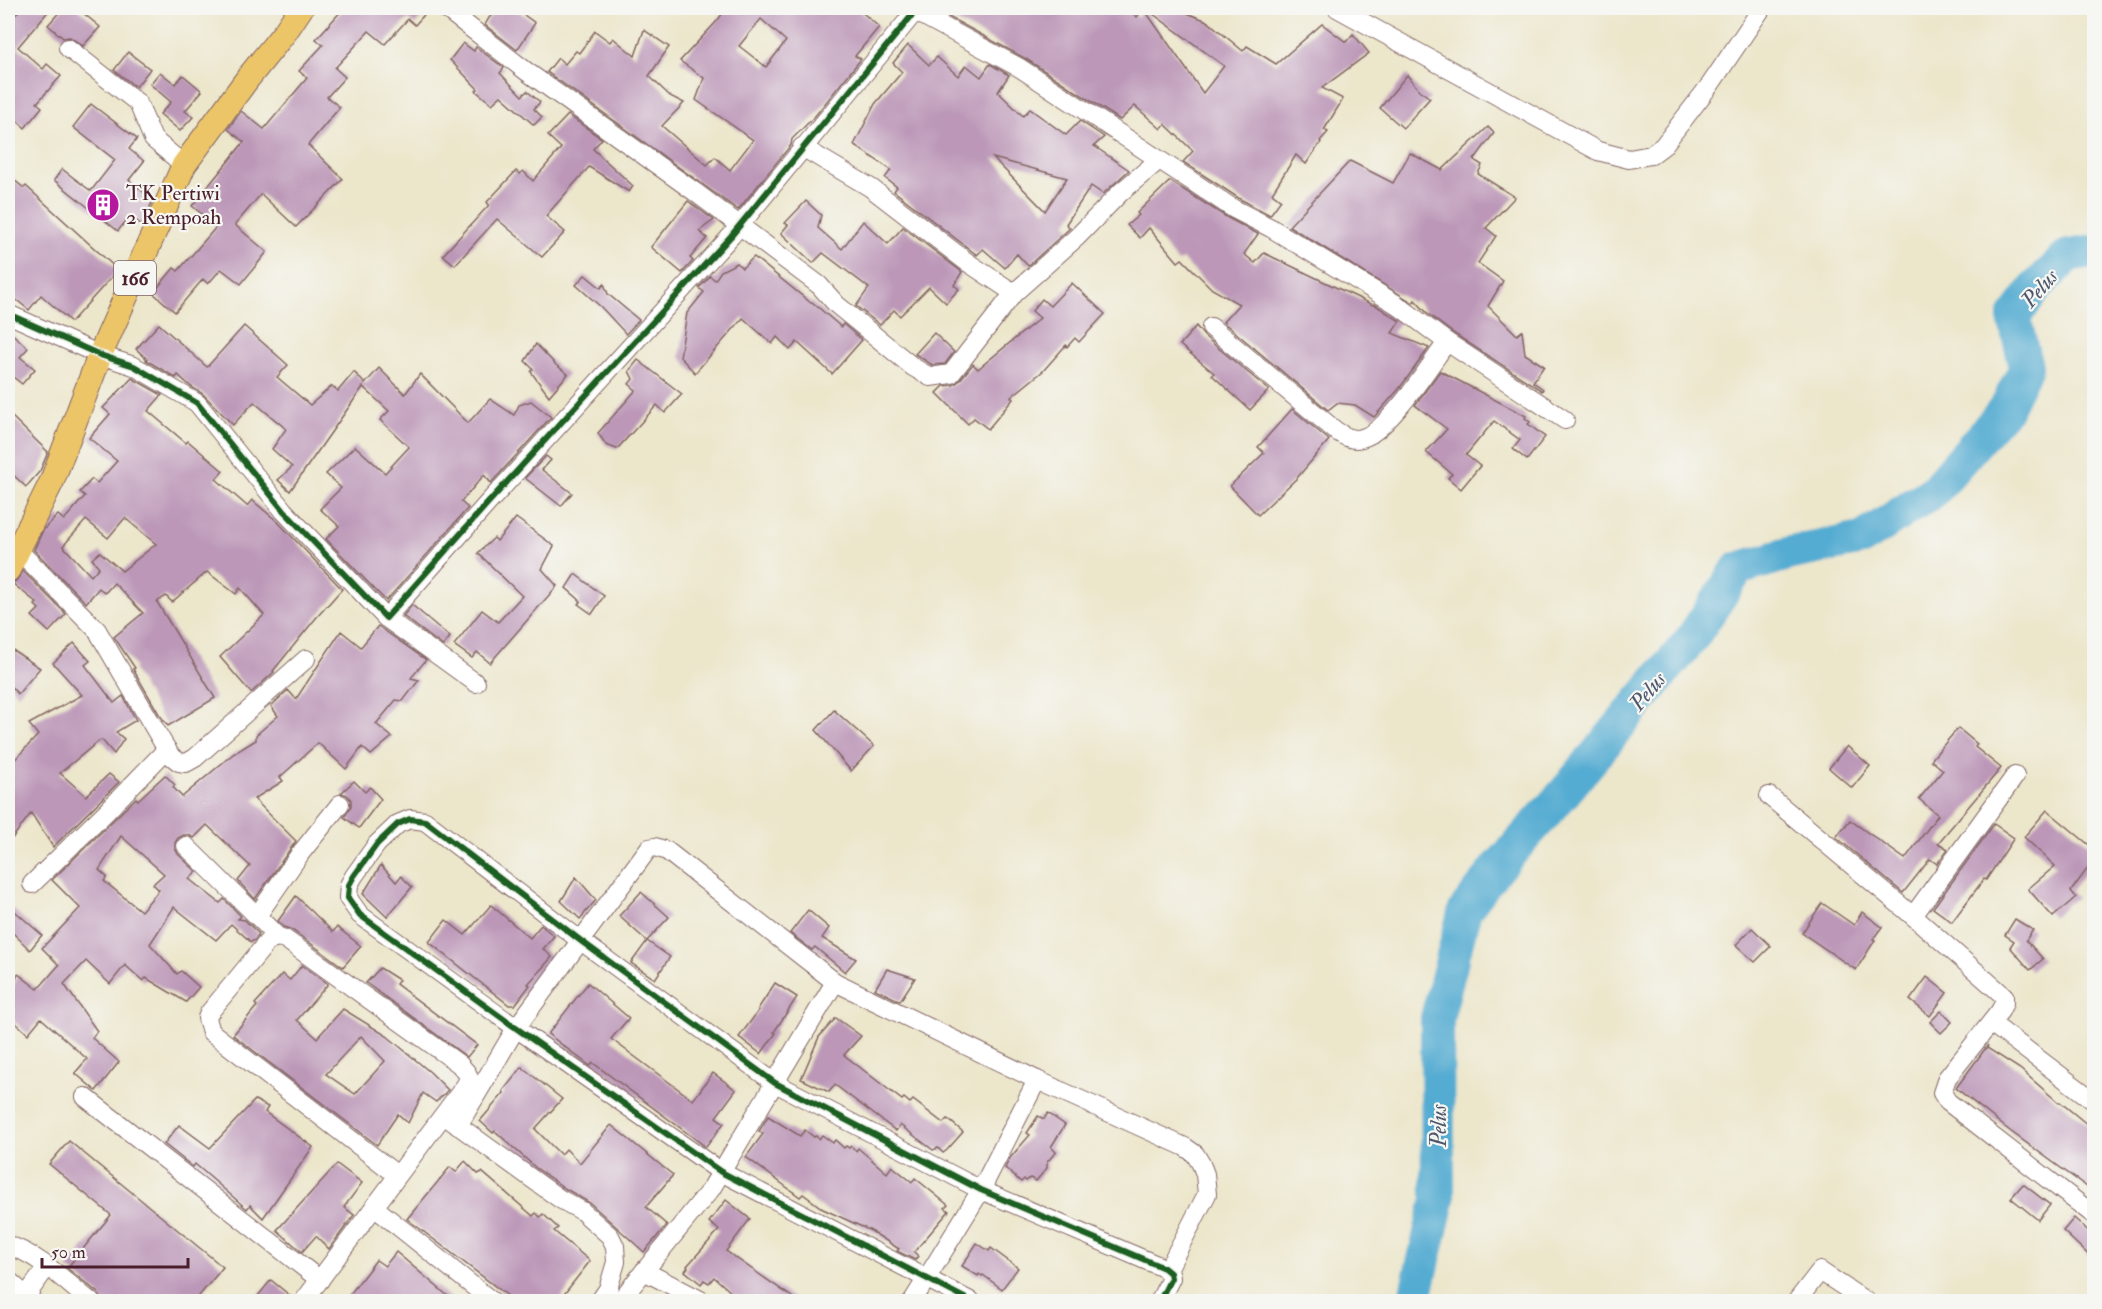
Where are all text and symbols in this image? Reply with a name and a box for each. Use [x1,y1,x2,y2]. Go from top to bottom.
place label: TK Pertiwi 2 Rempoah [126,180,221,231]
building icon: TK Pertiwi 2 Rempoah [85,187,121,223]
road number: 166 [114,261,156,295]
water label: Pelus [2015,263,2065,315]
water label: Pelus [1623,666,1673,718]
water label: Pelus [1425,1104,1453,1148]
scale bar [42,1231,188,1269]
text: 50 m [51,1241,86,1264]

